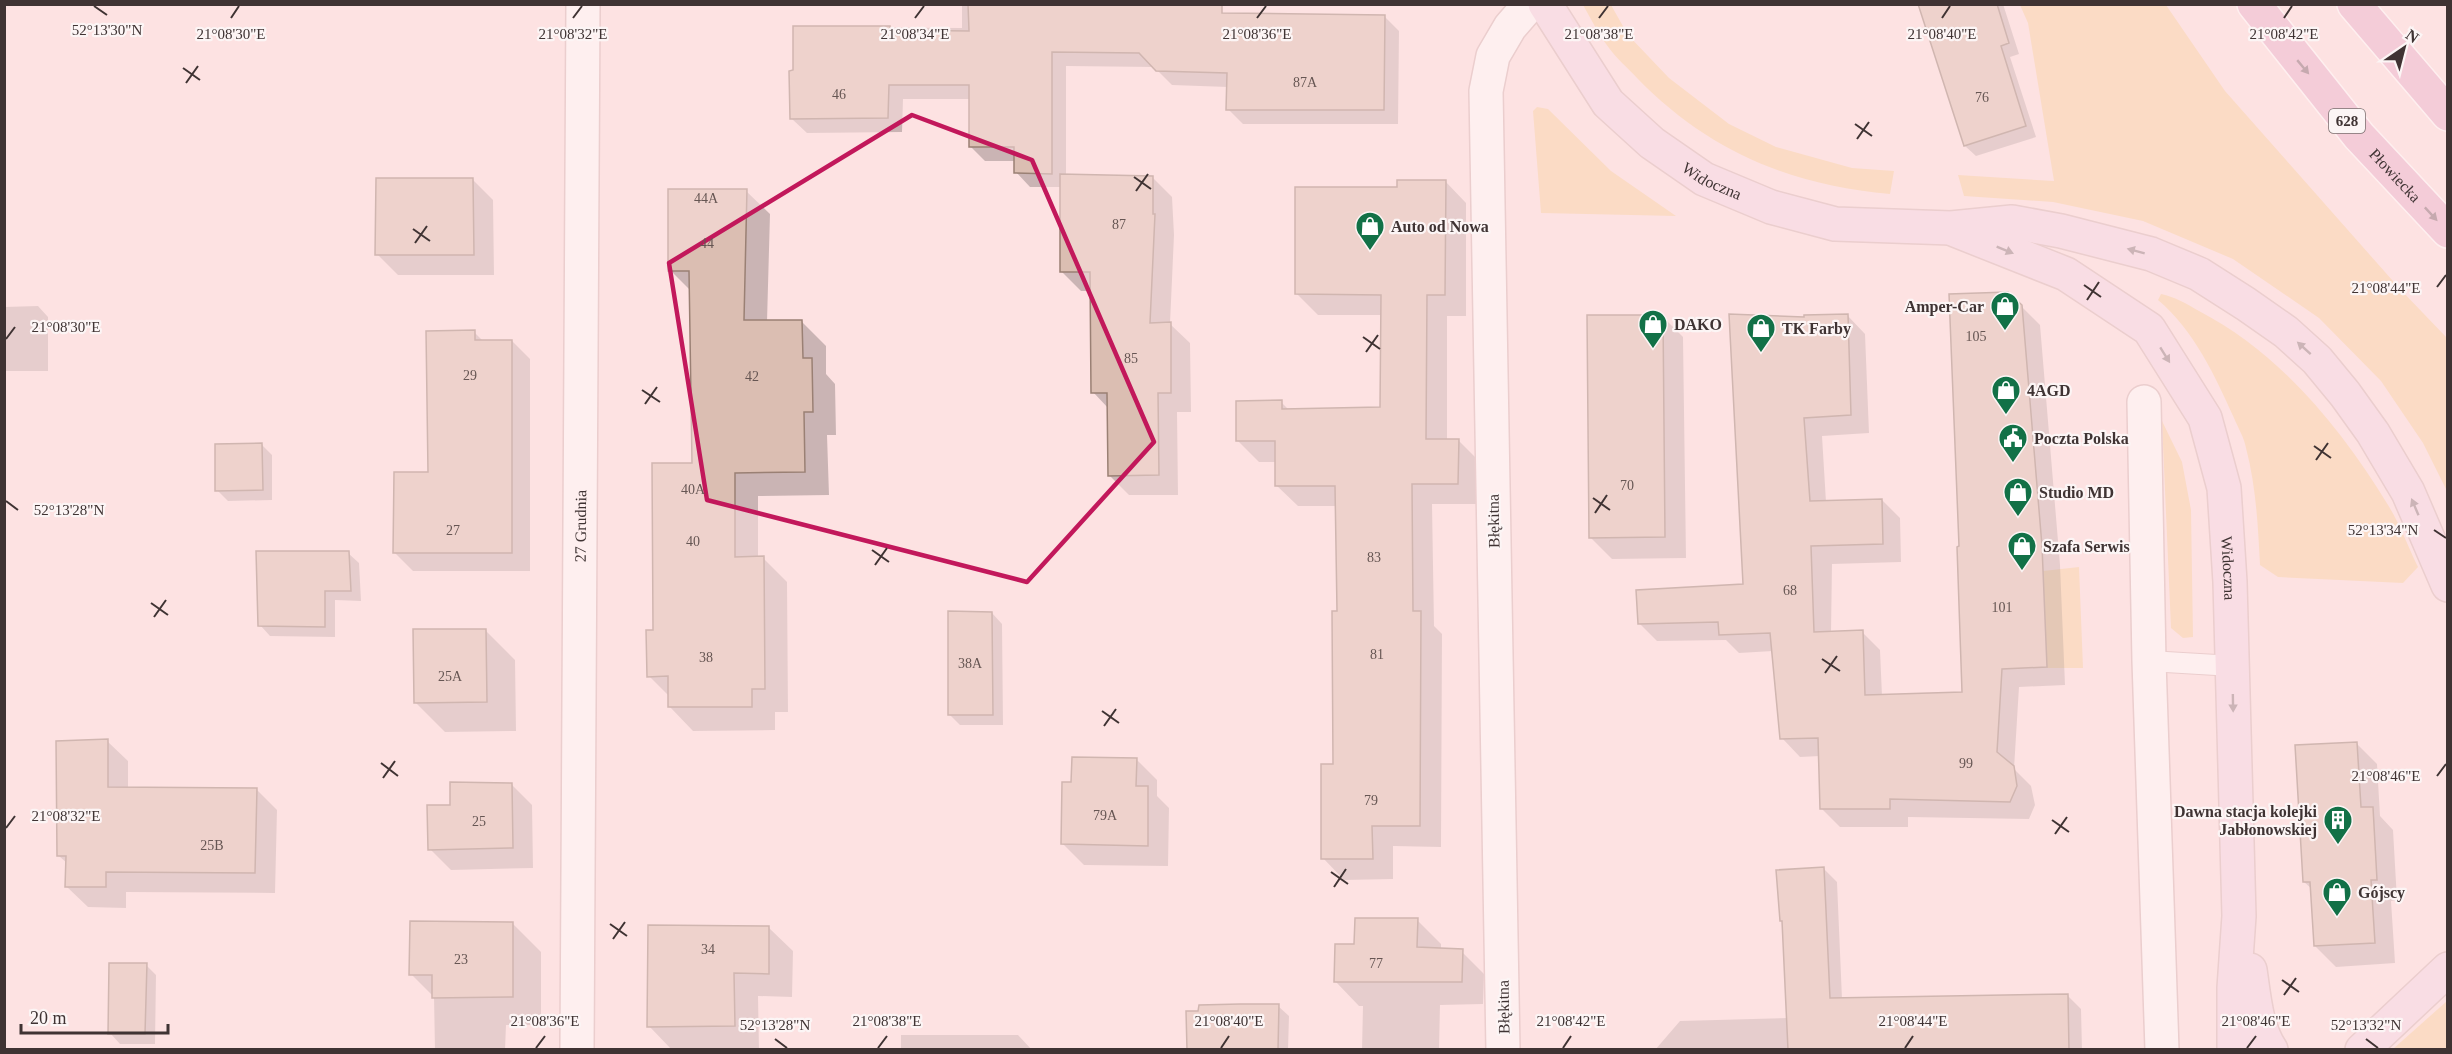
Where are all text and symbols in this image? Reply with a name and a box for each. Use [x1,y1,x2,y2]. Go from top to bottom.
north arrow [2374,18,2434,78]
text: 52°13'30"N [72,22,142,38]
text: 21°08'30"E [197,26,266,42]
text: 21°08'32"E [539,26,608,42]
text: 21°08'34"E [881,26,950,42]
text: 21°08'36"E [1223,26,1292,42]
text: 21°08'38"E [1565,26,1634,42]
text: 21°08'40"E [1908,26,1977,42]
text: 21°08'42"E [2250,26,2319,42]
text: N [2403,26,2422,47]
one-way arrow [2296,59,2309,75]
house number: 87A [1293,75,1318,90]
house number: 46 [832,87,846,102]
house number: 76 [1975,90,1989,105]
road number: 628 [2329,109,2365,133]
street label: Płowiecka [2366,145,2424,205]
street label: Widoczna [1679,159,1744,203]
house number: 44A [694,191,719,206]
one-way arrow [2424,206,2437,221]
shop icon: Auto od Nowa [1354,210,1386,252]
house number: 87 [1112,217,1126,232]
place label: Auto od Nowa [1391,218,1489,235]
house number: 44 [700,236,714,251]
one-way arrow [2127,245,2146,255]
one-way arrow [1996,246,2014,255]
text: 21°08'44"E [2352,280,2421,296]
shop icon: Amper-Car [1989,290,2021,332]
place label: Amper-Car [1905,298,1984,316]
shop icon: DAKO [1637,308,1669,350]
shop icon: TK Farby [1745,312,1777,354]
place label: DAKO [1674,316,1722,333]
text: 21°08'30"E [32,319,101,335]
place label: TK Farby [1782,320,1851,338]
house number: 105 [1966,329,1987,344]
one-way arrow [2296,341,2311,355]
one-way arrow [2159,346,2171,362]
house number: 85 [1124,351,1138,366]
house number: 29 [463,368,477,383]
house number: 42 [745,369,759,384]
shop icon: 4AGD [1990,374,2022,416]
place label: 4AGD [2027,382,2071,399]
public building icon: Poczta Polska [1997,422,2029,464]
place label: Poczta Polska [2034,430,2129,447]
shop icon: Studio MD [2002,476,2034,518]
house number: 70 [1620,478,1634,493]
house number: 40A [681,482,706,497]
place label: Studio MD [2039,484,2114,501]
street label: 27 Grudnia [572,490,589,562]
street label: Błękitna [1485,494,1503,548]
one-way arrow [2410,498,2419,515]
text: 52°13'28"N [34,502,104,518]
text: 52°13'34"N [2348,522,2418,538]
house number: 27 [446,523,460,538]
shop icon: Szafa Serwis [2006,530,2038,572]
house number: 40 [686,534,700,549]
street label: Widoczna [2218,536,2238,601]
place label: Szafa Serwis [2043,538,2130,555]
house number: 83 [1367,550,1381,565]
house number: 68 [1783,583,1797,598]
house number: 101 [1992,600,2013,615]
house number: 81 [1370,647,1384,662]
house number: 38 [699,650,713,665]
house number: 38A [958,656,983,671]
house number: 25A [438,669,463,684]
one-way arrow [2229,694,2238,713]
house number: 99 [1959,756,1973,771]
text: 21°08'46"E [2352,768,2421,784]
house number: 79 [1364,793,1378,808]
place label: Dawna stacja kolejki Jabłonowskiej [2174,803,2318,839]
building icon: Dawna stacja kolejki Jabłonowskiej [2322,804,2354,846]
text: 21°08'32"E [32,808,101,824]
house number: 79A [1093,808,1118,823]
house number: 25 [472,814,486,829]
house number: 25B [200,838,224,853]
shop icon: Gójscy [2321,876,2353,918]
place label: Gójscy [2358,884,2405,902]
house number: 34 [701,942,715,957]
house number: 23 [454,952,468,967]
house number: 77 [1369,956,1383,971]
street label: Błękitna [1495,980,1513,1034]
scale bar [21,997,168,1035]
text: 20 m [30,1008,67,1028]
text: 21°08'36"E [511,1013,580,1029]
text: 21°08'38"E [853,1013,922,1029]
text: 21°08'40"E [1195,1013,1264,1029]
text: 21°08'42"E [1537,1013,1606,1029]
text: 21°08'44"E [1879,1013,1948,1029]
text: 21°08'46"E [2222,1013,2291,1029]
text: 52°13'28"N [740,1017,810,1033]
text: 52°13'32"N [2331,1017,2401,1033]

